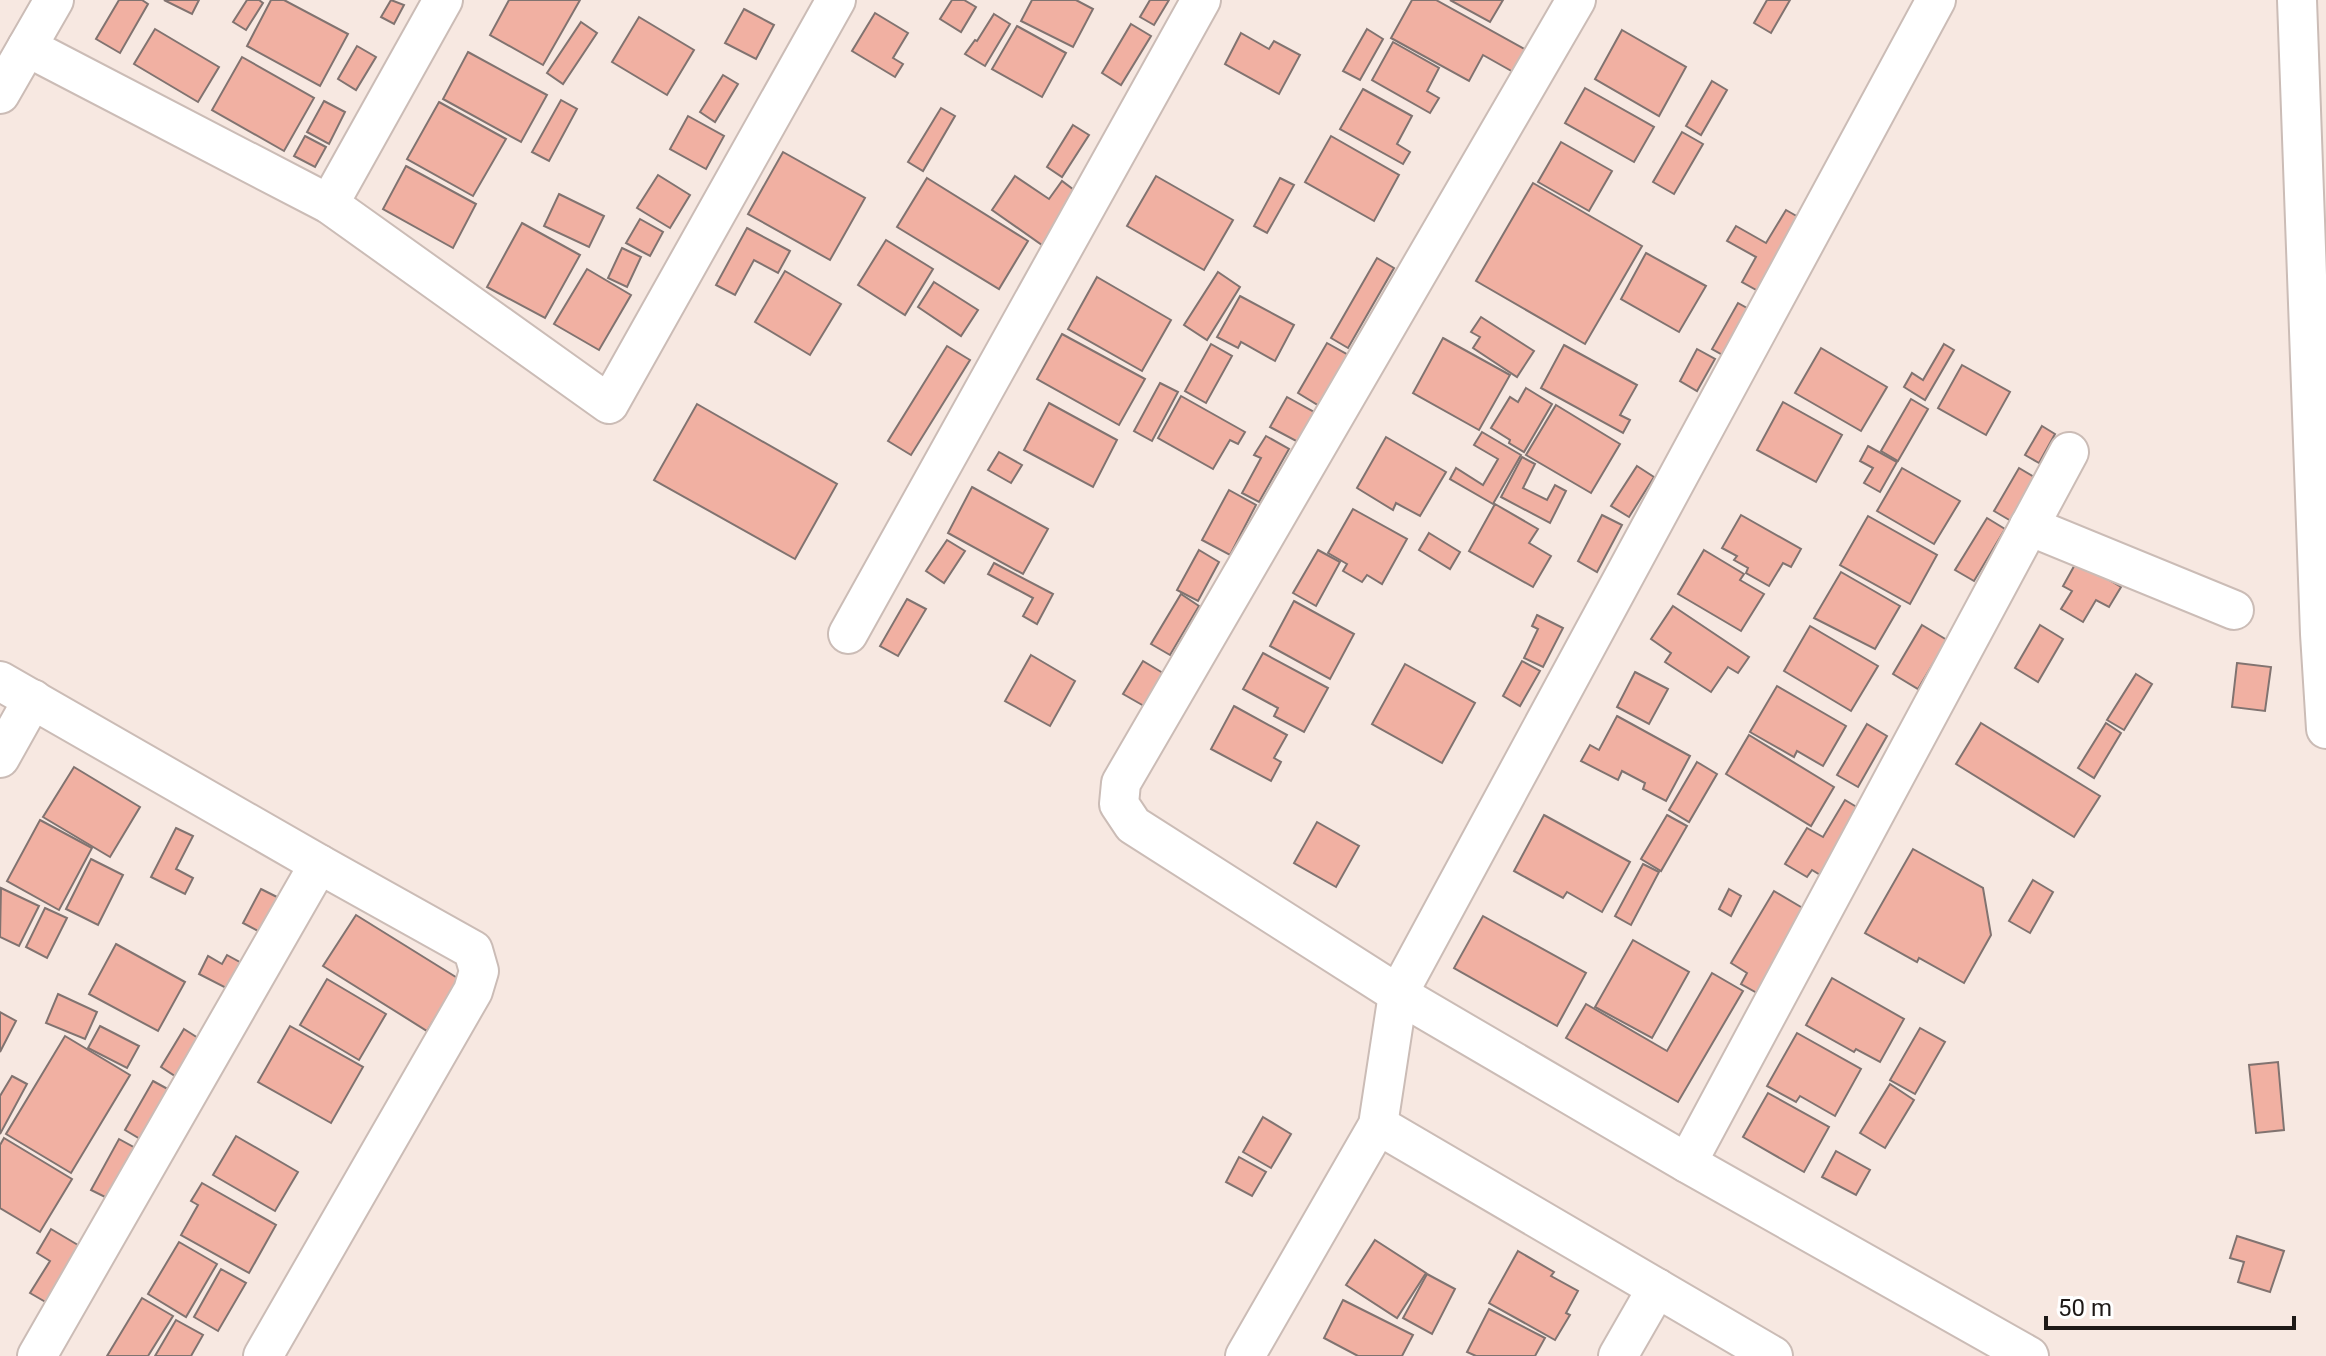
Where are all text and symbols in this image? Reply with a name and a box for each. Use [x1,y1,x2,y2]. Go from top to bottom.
scale bar [2046,1280,2294,1330]
text: 50 m [2058,1294,2112,1322]

